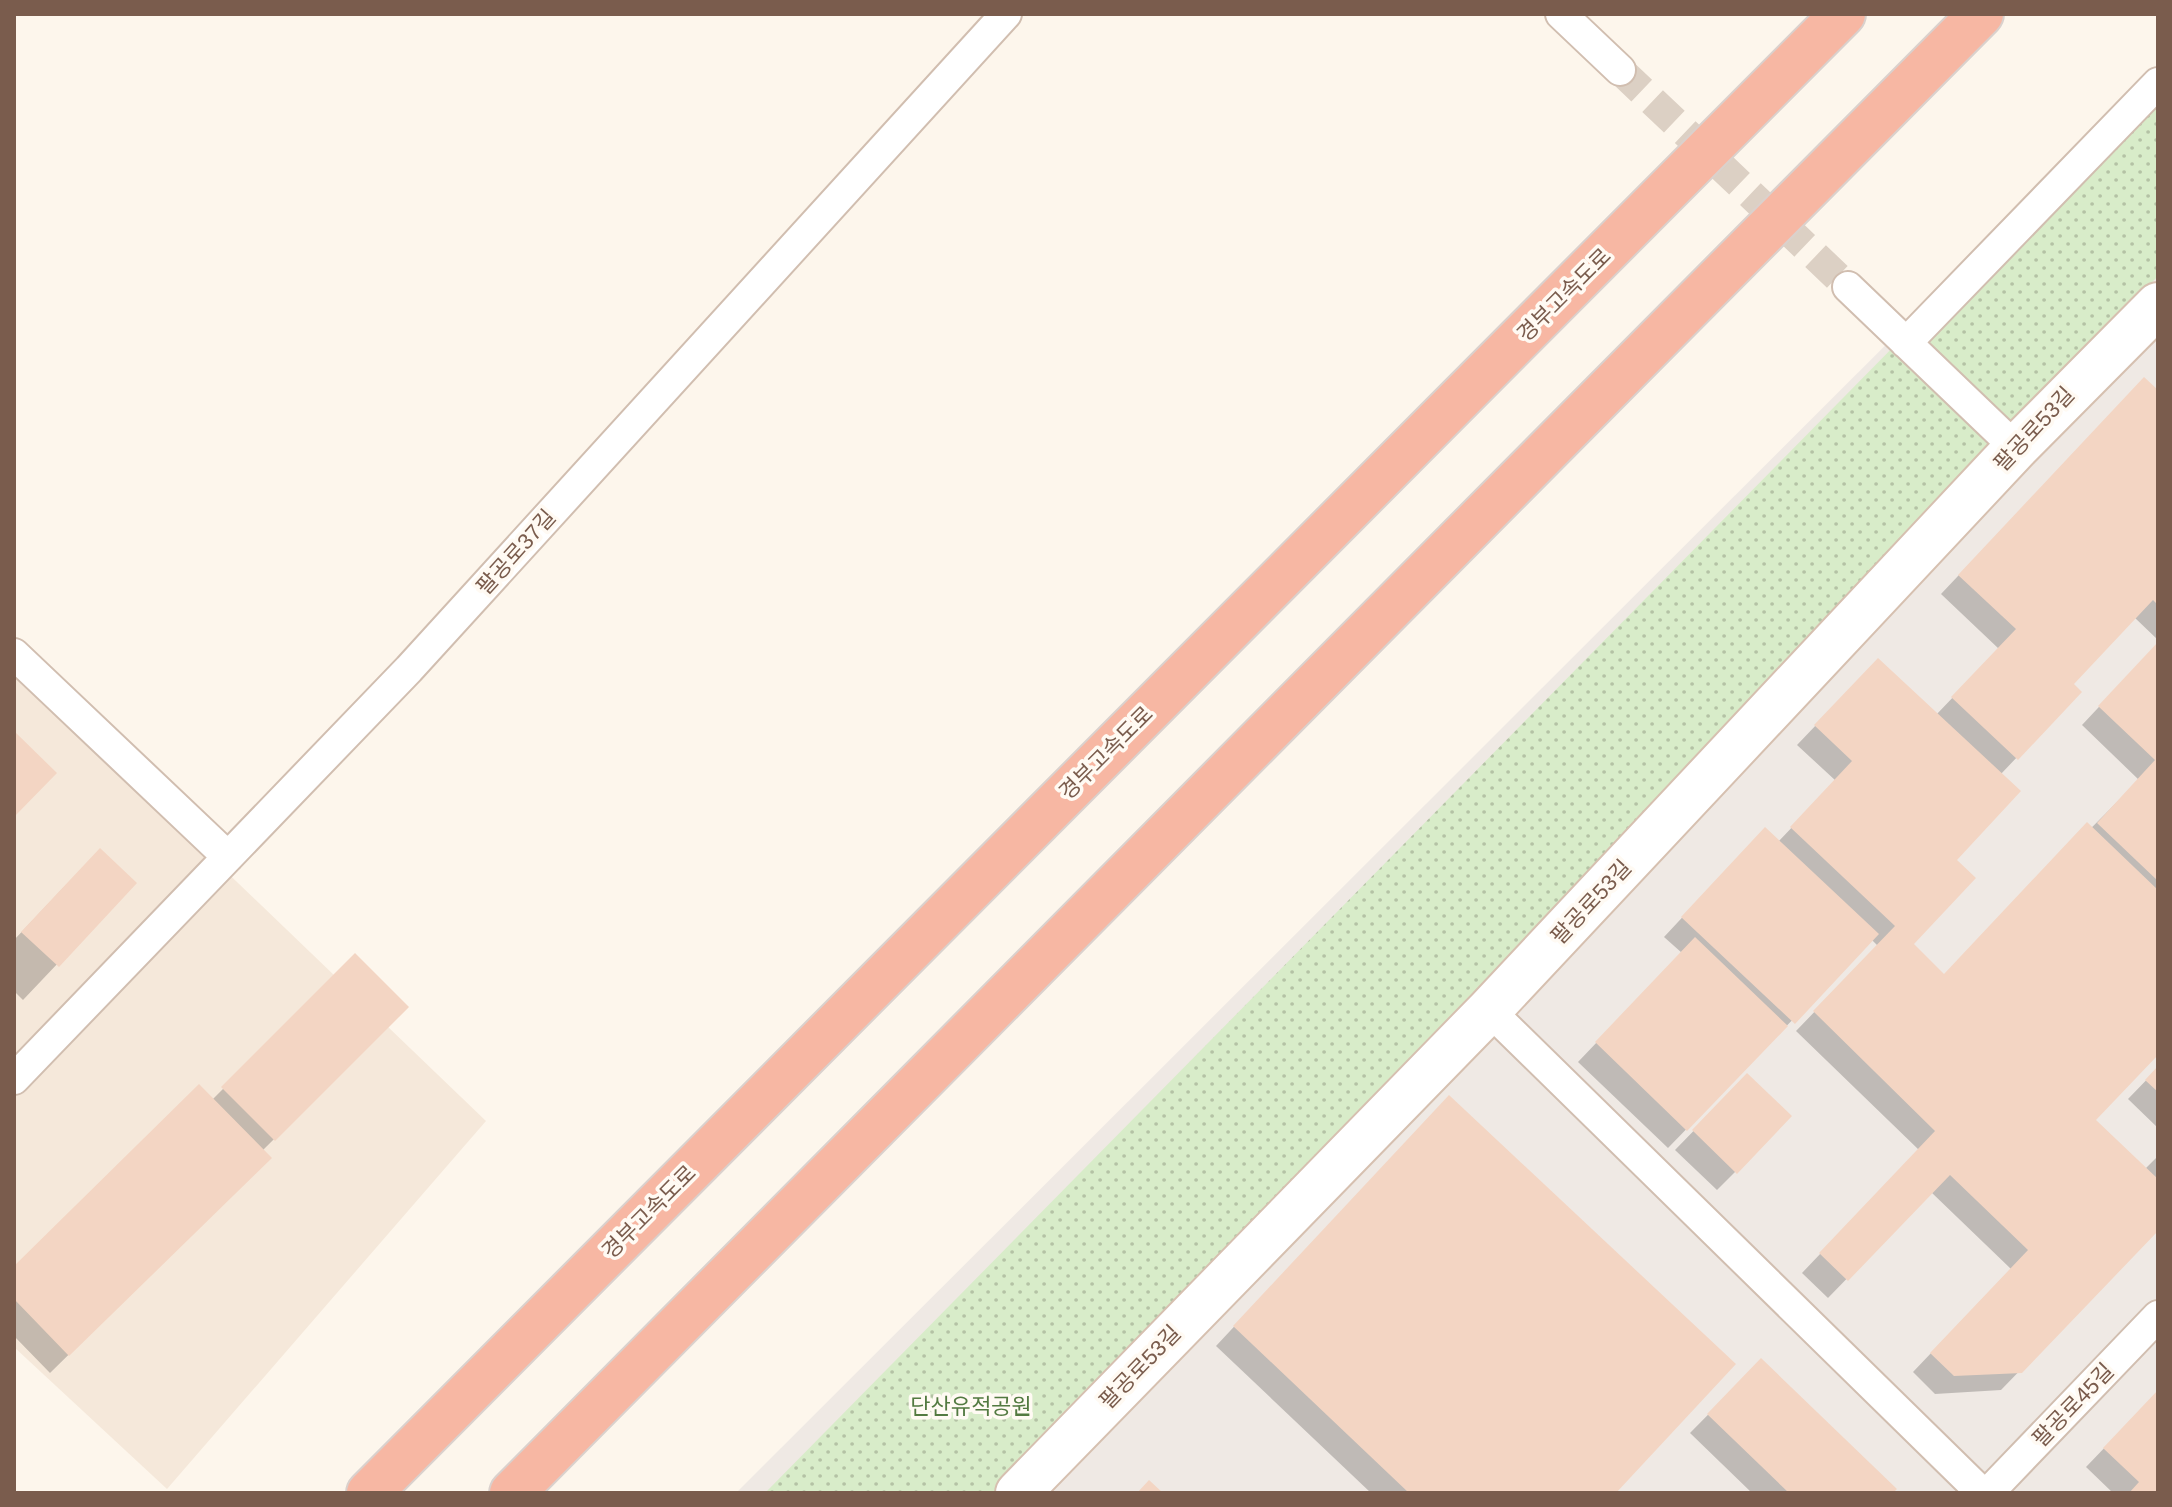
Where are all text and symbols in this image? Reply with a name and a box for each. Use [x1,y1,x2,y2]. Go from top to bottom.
street label: 경부고속도로 [1512,243,1616,347]
street label: 팔공로53길 [1989,382,2079,476]
street label: 팔공로37길 [471,504,561,600]
street label: 경부고속도로 [1054,701,1158,805]
street label: 팔공로53길 [1546,855,1636,949]
street label: 경부고속도로 [597,1160,701,1264]
street label: 팔공로53길 [1094,1320,1186,1414]
street label: 팔공로45길 [2027,1358,2119,1452]
park label: 단산유적공원 [910,1394,1032,1419]

